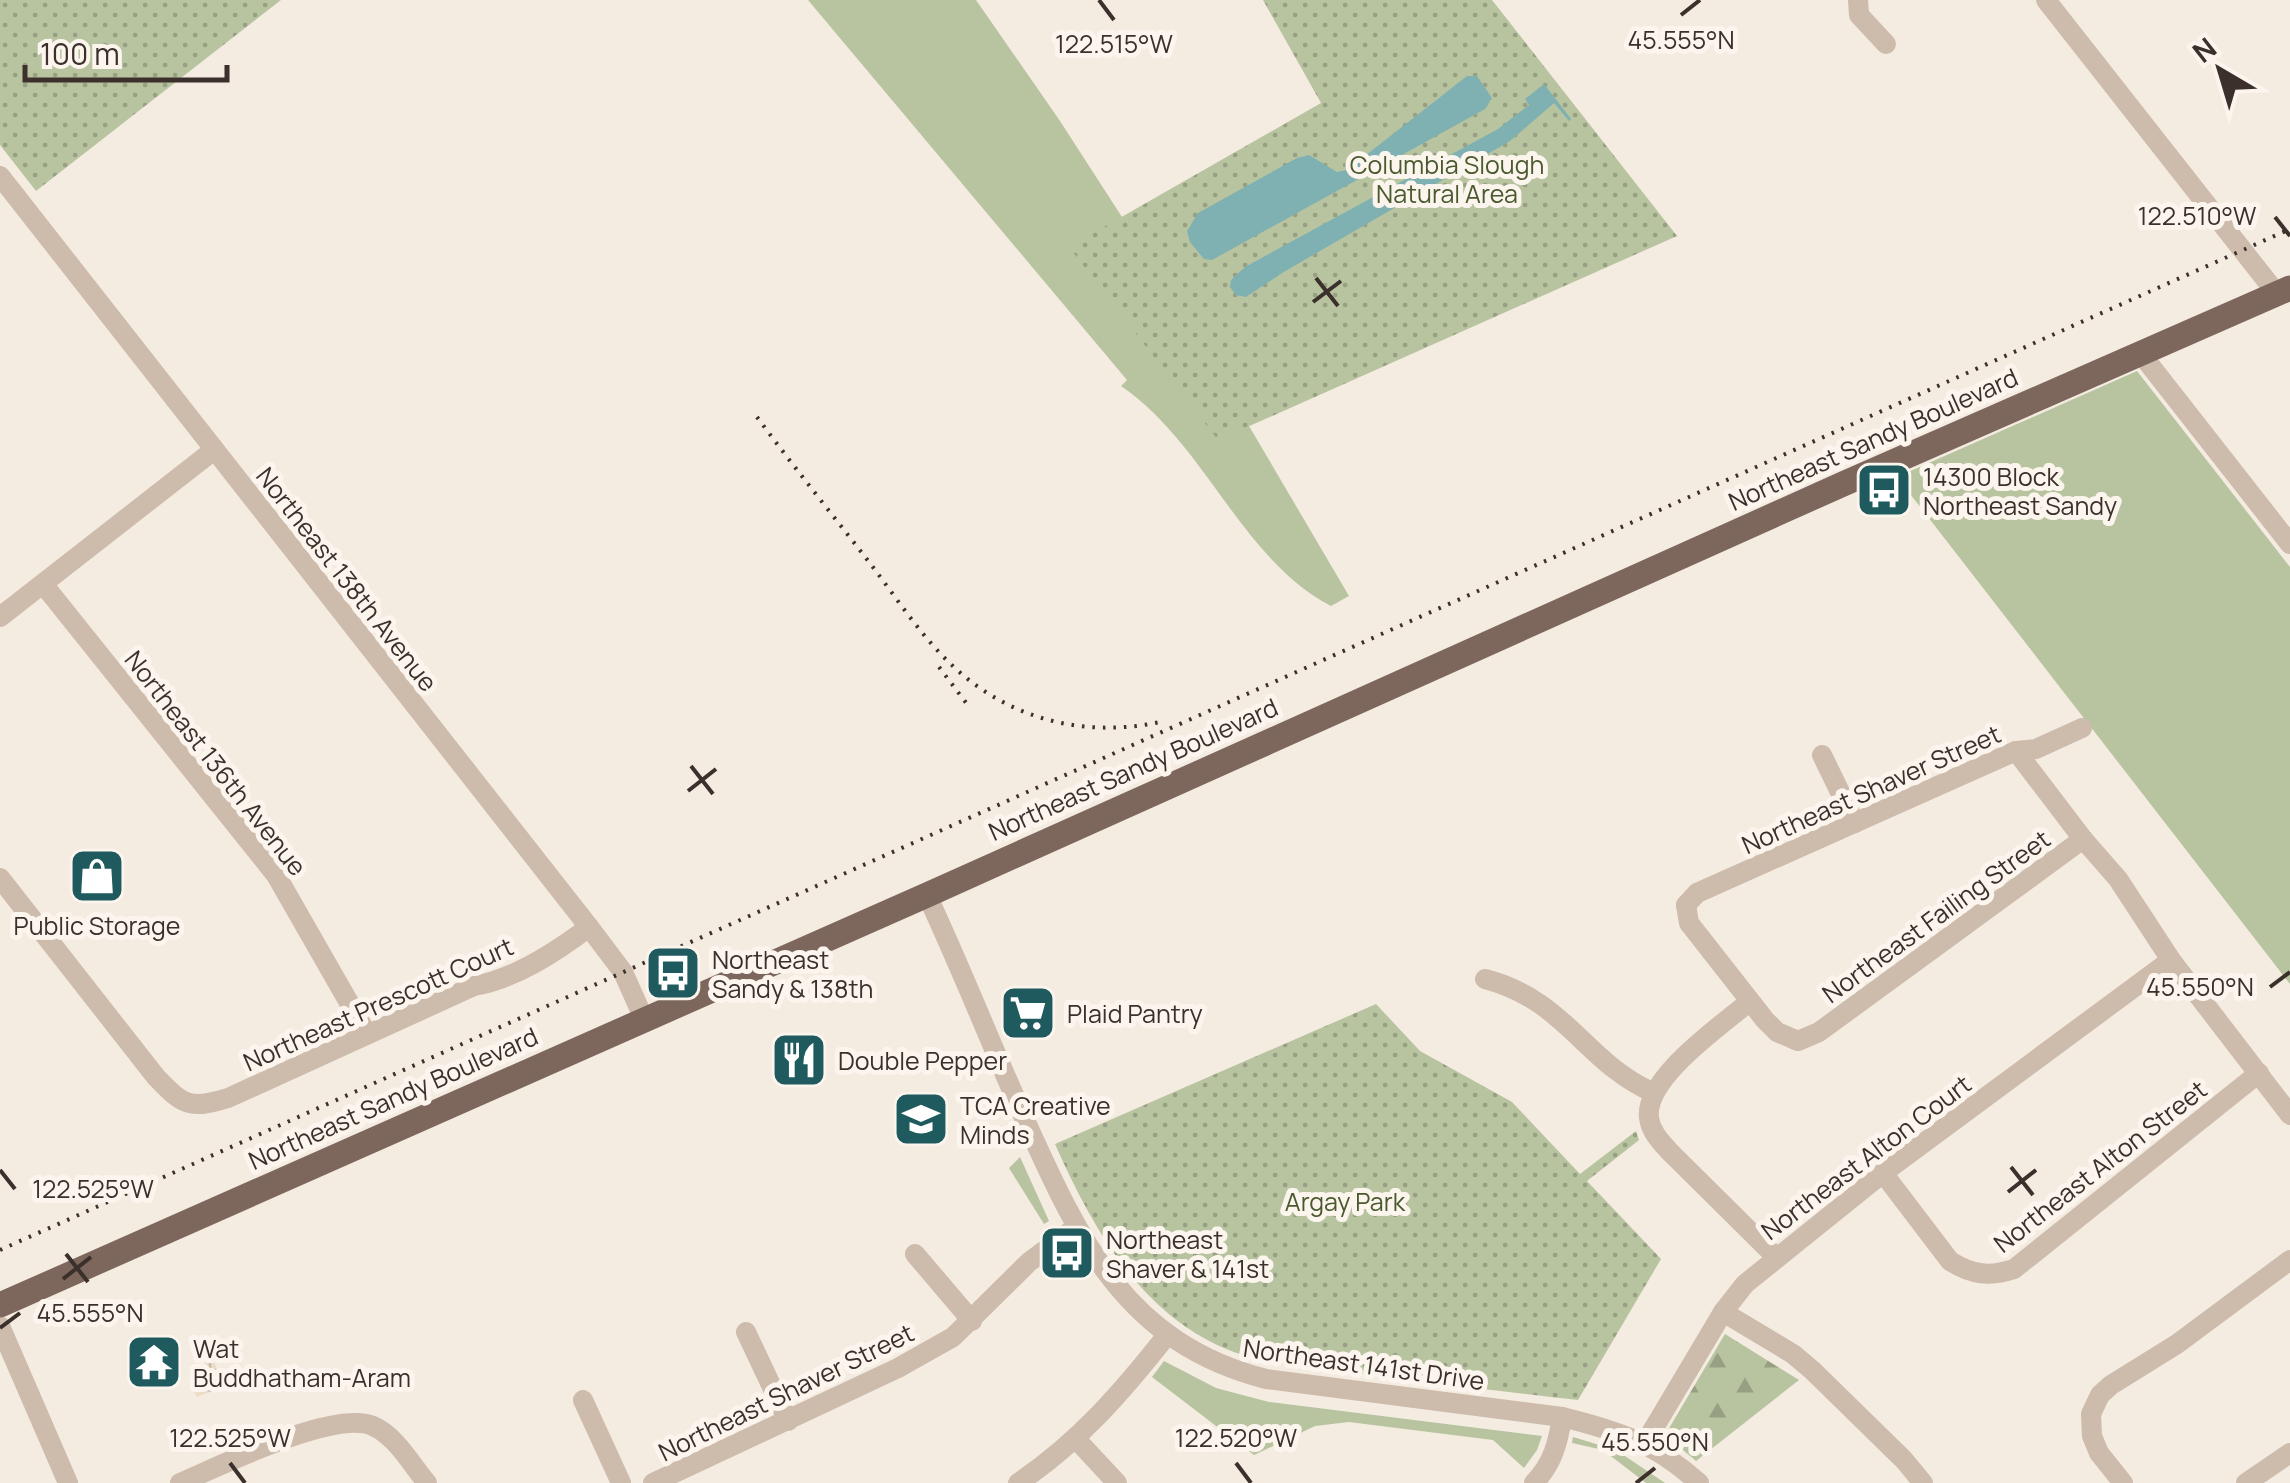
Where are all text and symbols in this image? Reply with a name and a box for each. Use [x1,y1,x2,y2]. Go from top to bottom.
scale bar [25,20,228,82]
north arrow [2170,20,2270,120]
text: 45.555°N [1627,22,1735,57]
text: 122.515°W [1055,26,1173,61]
text: N [2184,28,2224,71]
text: 100 m [40,33,120,74]
park label: Columbia Slough Natural Area [1350,147,1544,211]
text: 122.510°W [2138,198,2256,233]
street label: Northeast Sandy Boulevard [1723,359,2023,519]
place label: 14300 Block Northeast Sandy [1923,459,2117,523]
street label: Northeast 138th Avenue [248,460,446,698]
bus stop icon: 14300 Block Northeast Sandy [1854,460,1914,520]
street label: Northeast 136th Avenue [117,643,315,883]
street label: Northeast Sandy Boulevard [983,689,1283,849]
street label: Northeast Shaver Street [1736,716,2006,862]
street label: Northeast Failing Street [1815,821,2057,1011]
shop icon: Public Storage [67,846,127,906]
place label: Public Storage [14,908,180,943]
street label: Northeast Prescott Court [237,929,519,1079]
place label: Northeast Sandy & 138th [712,942,873,1006]
bus stop icon: Northeast Sandy & 138th [643,943,703,1003]
text: 45.550°N [2146,969,2254,1004]
supermarket icon: Plaid Pantry [998,983,1058,1043]
place label: Plaid Pantry [1067,996,1203,1031]
street label: Northeast Sandy Boulevard [243,1018,543,1178]
restaurant icon: Double Pepper [769,1030,829,1090]
place label: Double Pepper [838,1043,1007,1078]
street label: Northeast Alton Court [1754,1066,1978,1248]
street label: Northeast Alton Street [1986,1072,2214,1260]
place label: TCA Creative Minds [960,1088,1111,1152]
school or university icon: TCA Creative Minds [891,1089,951,1149]
text: 122.525°W [32,1171,154,1206]
park label: Argay Park [1285,1184,1406,1219]
place label: Northeast Shaver & 141st [1106,1222,1269,1286]
bus stop icon: Northeast Shaver & 141st [1037,1223,1097,1283]
text: 45.555°N [36,1295,144,1330]
street label: Northeast Shaver Street [652,1315,920,1469]
street label: Northeast 141st Drive [1241,1330,1487,1398]
place label: Wat Buddhatham-Aram [193,1331,411,1395]
temple icon: Wat Buddhatham-Aram [124,1332,184,1392]
text: 122.525°W [169,1420,291,1455]
text: 122.520°W [1175,1420,1297,1455]
text: 45.550°N [1601,1424,1709,1459]

